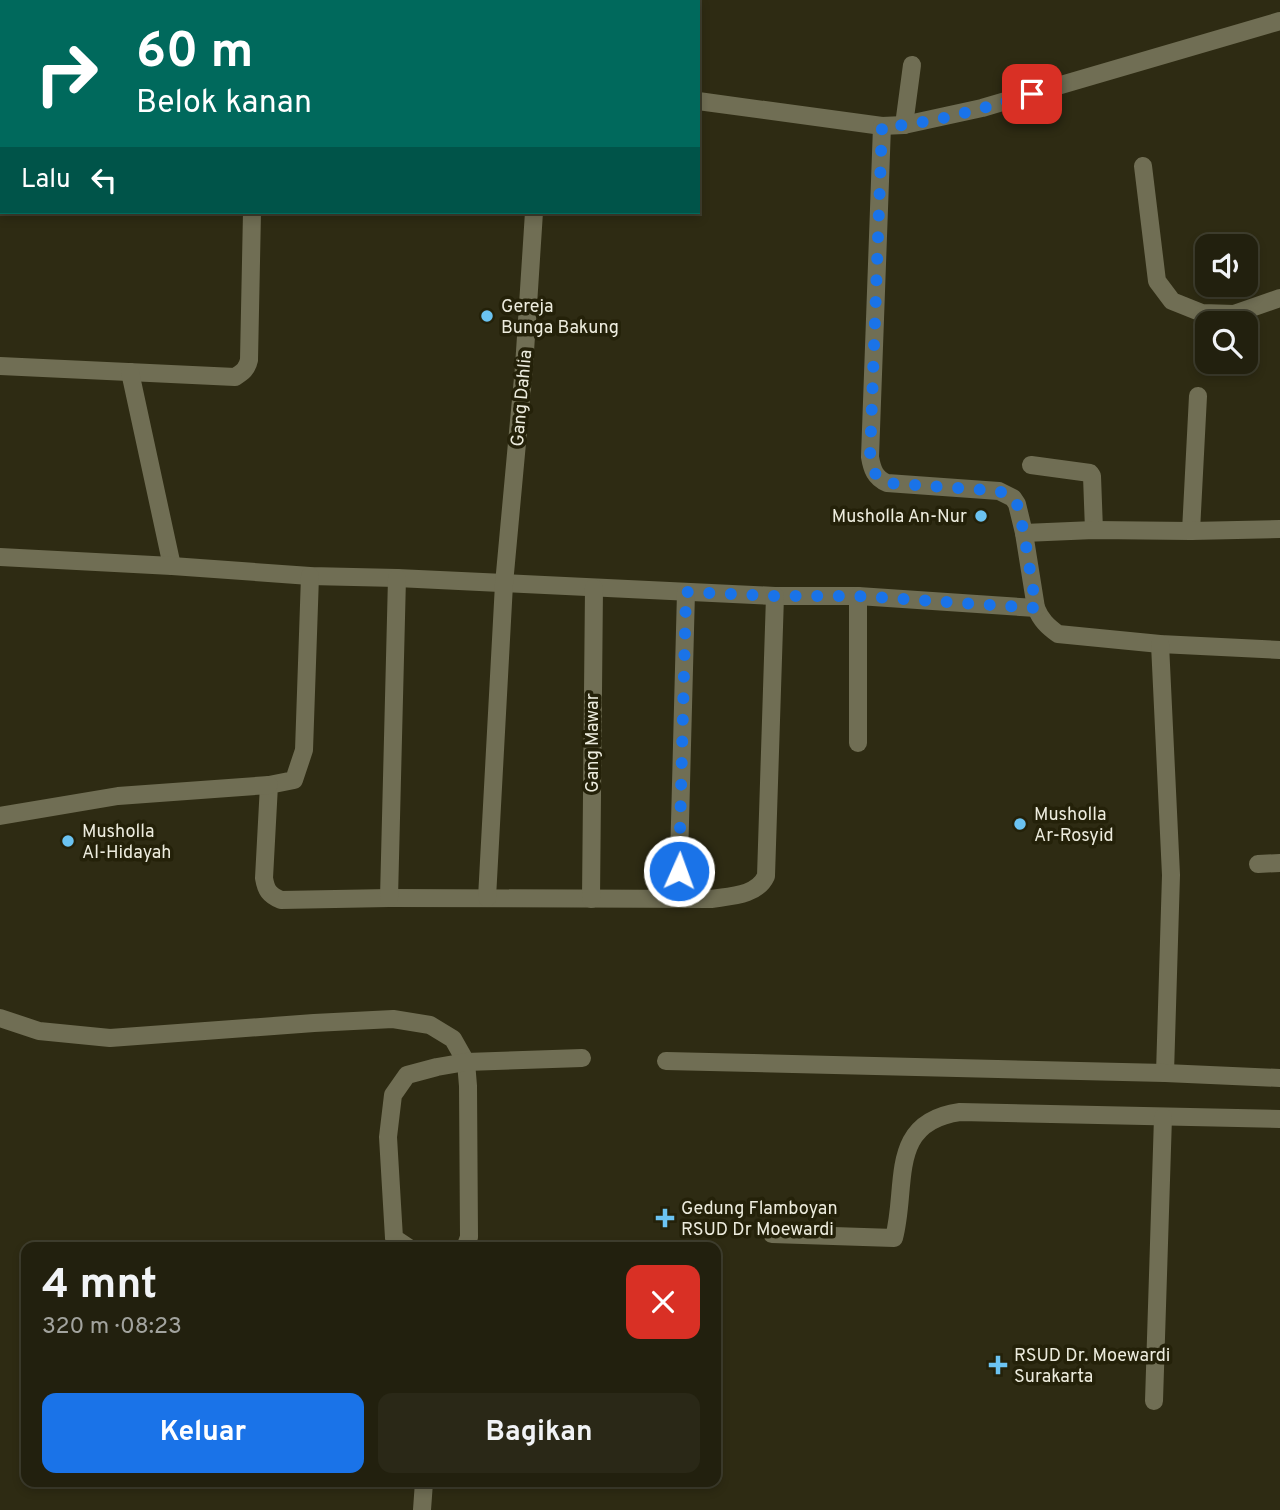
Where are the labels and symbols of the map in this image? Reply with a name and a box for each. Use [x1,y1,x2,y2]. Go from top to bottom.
pin [1002,64,1062,124]
place label: Gereja Bunga Bakung [501,296,619,340]
marker: Gereja Bunga Bakung [479,308,495,324]
street label: Gang Dahlia [507,349,538,448]
place label: Musholla An-Nur [832,506,967,529]
marker: Musholla An-Nur [973,508,989,524]
street label: Gang Mawar [582,693,605,793]
place label: Musholla Ar-Rosyid [1034,804,1114,848]
marker: Musholla Ar-Rosyid [1012,816,1028,832]
place label: Musholla Al-Hidayah [82,821,171,865]
marker: Musholla Al-Hidayah [60,833,76,849]
position arrow [642,834,716,908]
place label: Gedung Flamboyan RSUD Dr Moewardi [681,1198,838,1242]
marker: Gedung Flamboyan RSUD Dr Moewardi [655,1208,675,1228]
place label: RSUD Dr. Moewardi Surakarta [1014,1345,1170,1389]
marker: RSUD Dr. Moewardi Surakarta [988,1355,1008,1375]

